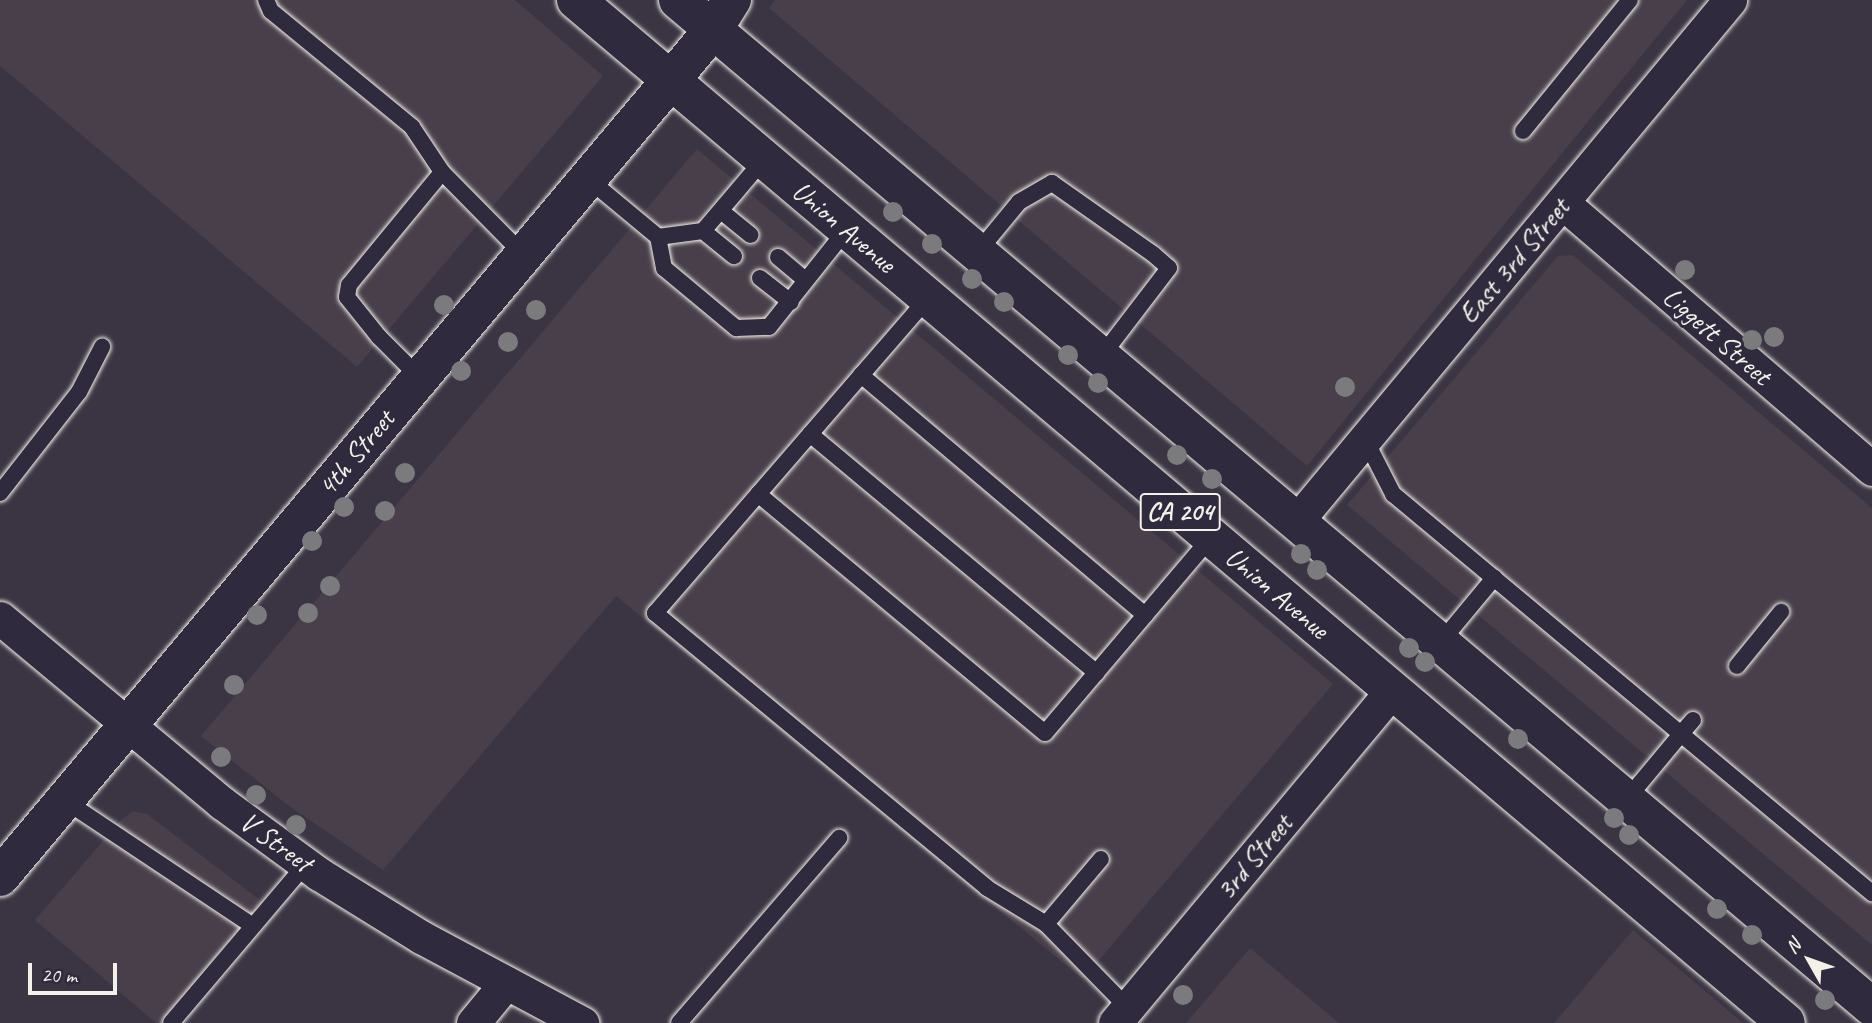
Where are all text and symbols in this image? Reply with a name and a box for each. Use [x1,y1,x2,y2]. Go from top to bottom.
street label: Union Avenue [785,174,903,280]
street label: East 3rd Street [1452,191,1576,331]
street label: Liggett Street [1656,280,1778,392]
street label: 4th Street [310,403,402,503]
road number: CA 204 [1138,490,1222,534]
street label: Union Avenue [1218,540,1336,646]
street label: V Street [233,804,319,880]
street label: 3rd Street [1209,807,1299,907]
north arrow [1774,925,1844,995]
text: N [1780,934,1806,959]
scale bar [32,950,121,994]
text: 20 m [41,962,77,988]

